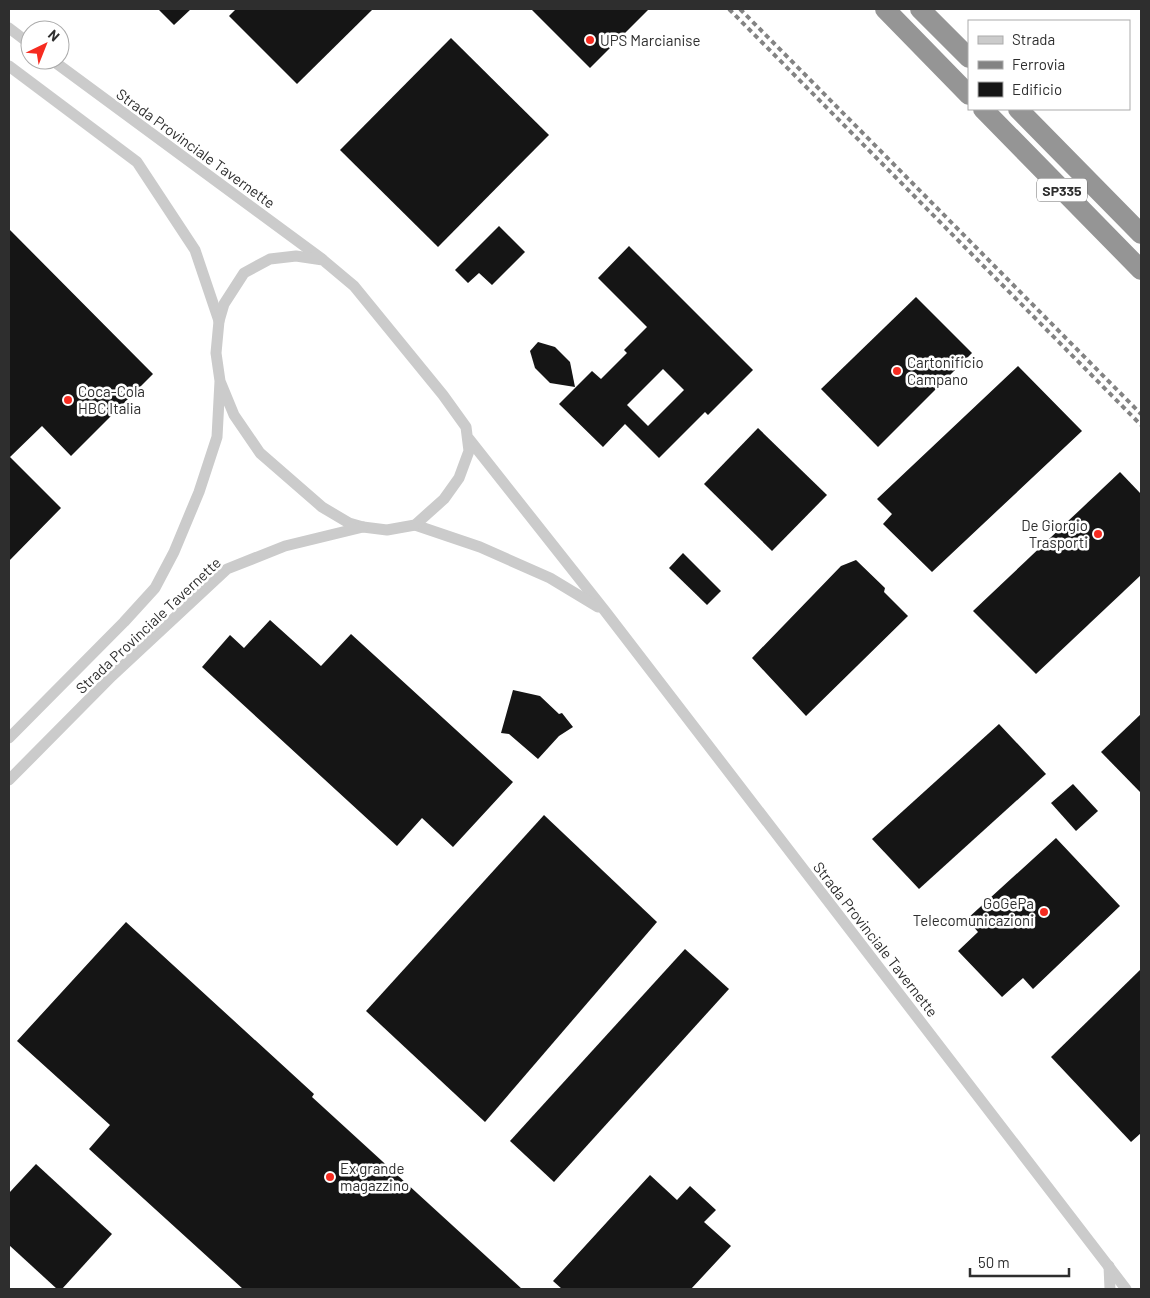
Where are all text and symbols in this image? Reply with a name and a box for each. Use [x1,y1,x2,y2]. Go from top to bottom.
north arrow [20,20,70,70]
legend [968,20,1130,110]
text: N [45,26,63,45]
text: Strada [1012,30,1055,48]
place label: UPS Marcianise [600,31,701,49]
marker: UPS Marcianise [584,34,596,46]
text: Ferrovia [1012,55,1065,73]
text: Edificio [1012,80,1062,98]
street label: Strada Provinciale Tavernette [113,84,279,212]
road number: SP335 [1037,178,1087,202]
place label: Cartonificio Campano [907,353,984,388]
marker: Cartonificio Campano [891,365,903,377]
place label: Coca-Cola HBC Italia [78,382,145,417]
marker: Coca-Cola HBC Italia [62,394,74,406]
place label: De Giorgio Trasporti [1021,516,1088,551]
marker: De Giorgio Trasporti [1092,528,1104,540]
street label: Strada Provinciale Tavernette [72,553,224,697]
street label: Strada Provinciale Tavernette [810,858,942,1020]
place label: GoGePa Telecomunicazioni [913,894,1034,929]
marker: GoGePa Telecomunicazioni [1038,906,1050,918]
place label: Ex grande magazzino [340,1159,409,1194]
marker: Ex grande magazzino [324,1171,336,1183]
scale bar [970,1246,1069,1278]
text: 50 m [978,1253,1010,1271]

